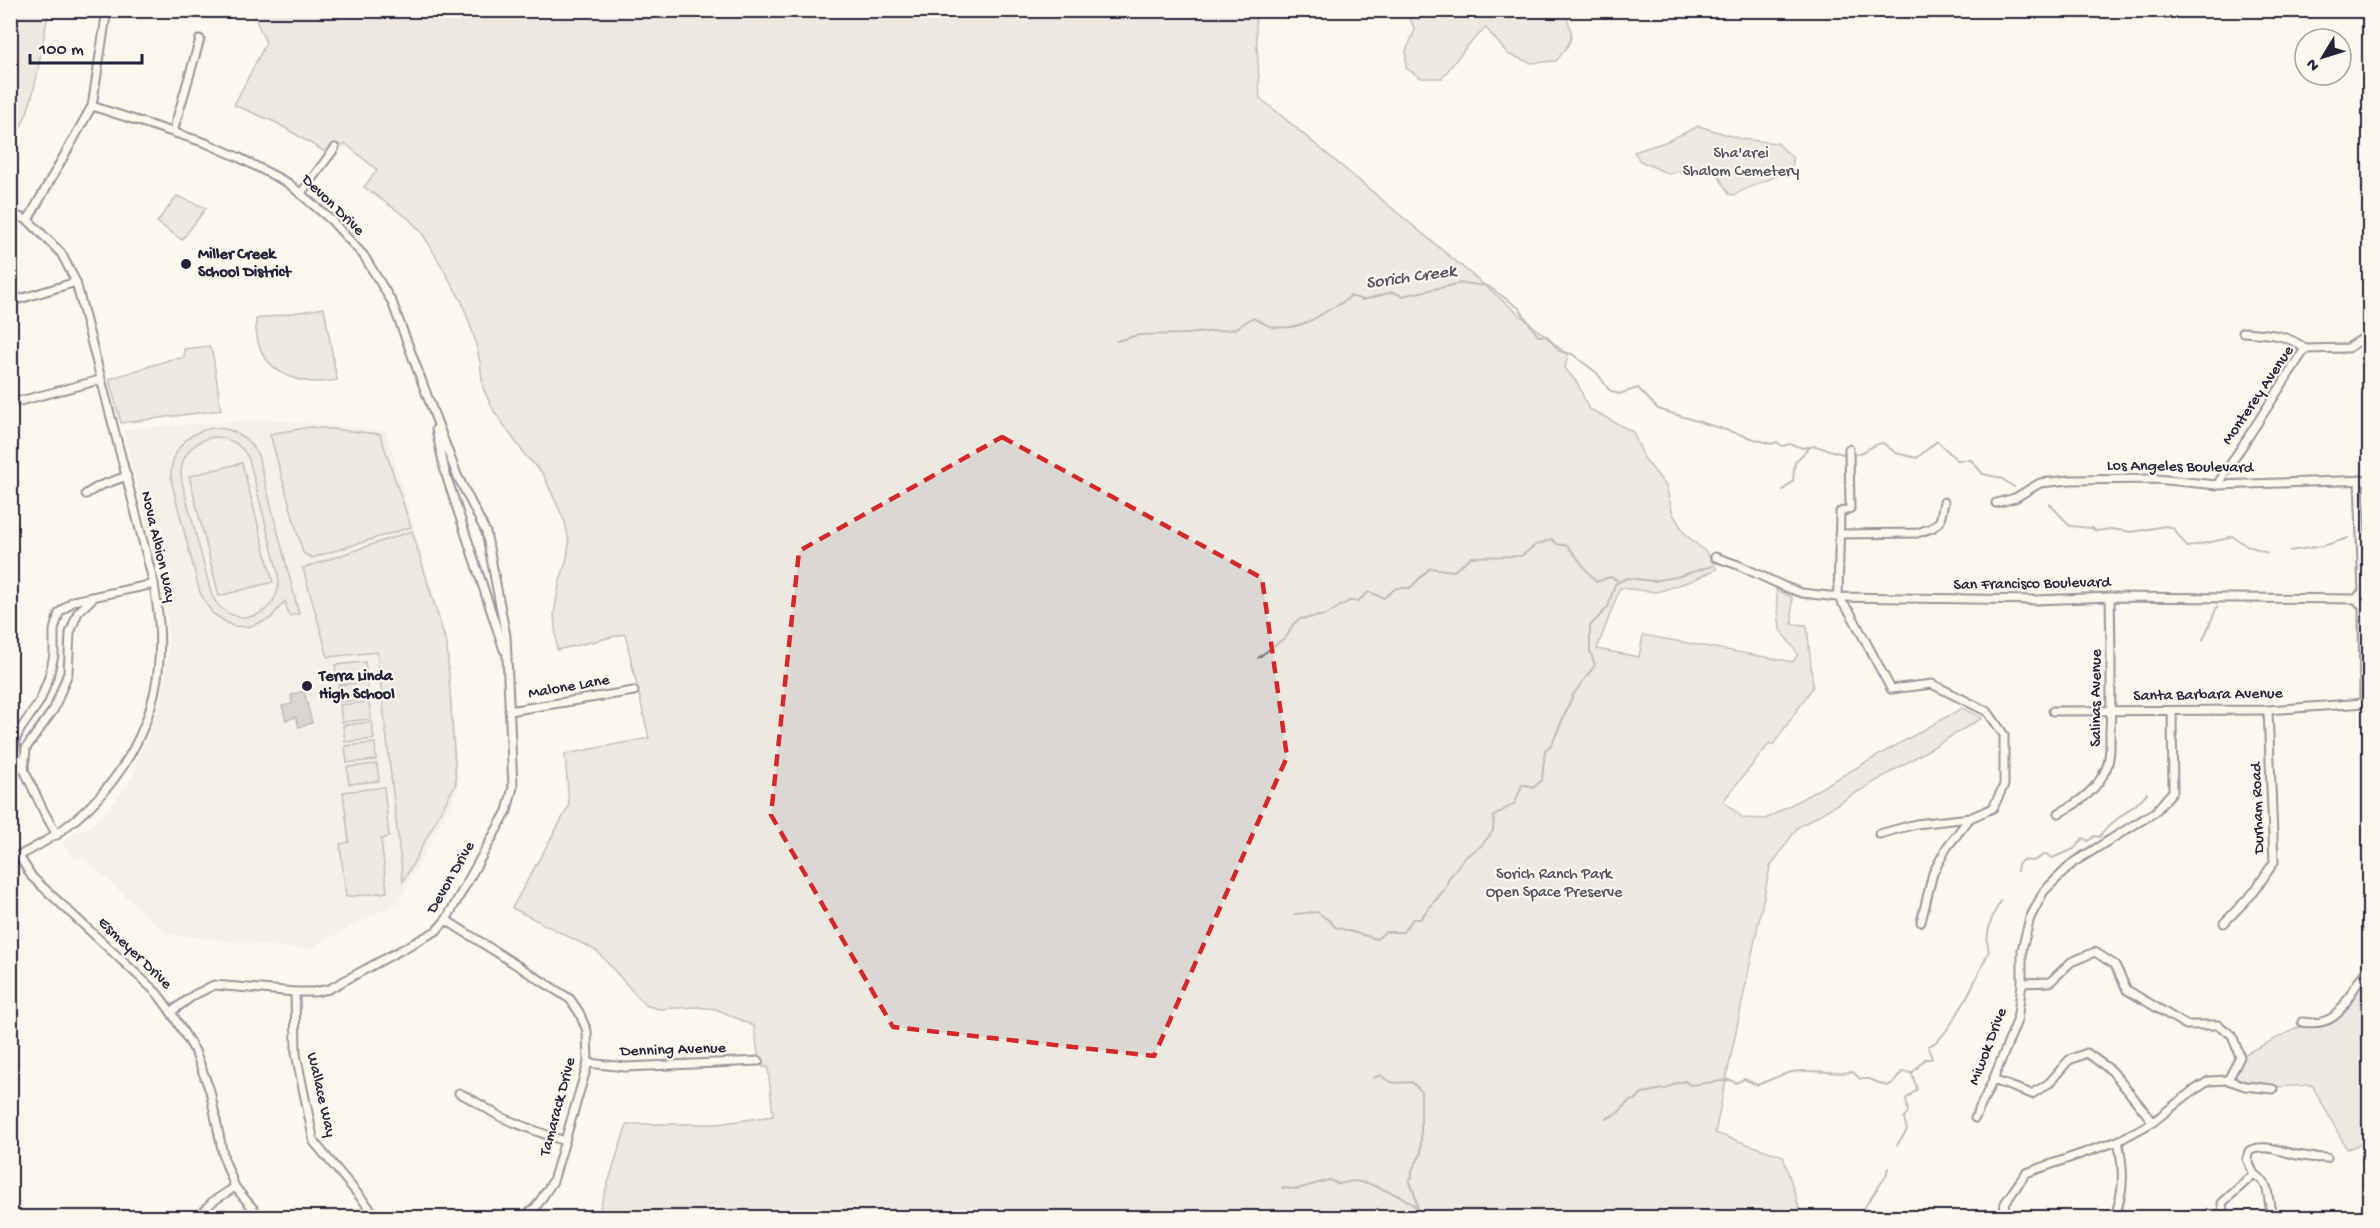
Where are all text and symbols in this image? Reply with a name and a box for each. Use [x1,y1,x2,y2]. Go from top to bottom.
scale bar [30,27,142,65]
north arrow [2293,27,2353,87]
text: 100 m [38,40,84,61]
text: N [2303,54,2325,74]
park label: Sha'arei Shalom Cemetery [1683,145,1800,182]
street label: Devon Drive [296,171,368,241]
place label: Miller Creek School District [198,246,292,283]
marker: Miller Creek School District [179,257,193,271]
water label: Sorich Creek [1365,261,1459,295]
street label: Monterey Avenue [2219,342,2300,449]
street label: Los Angeles Boulevard [2107,457,2255,479]
street label: Nova Albion Way [135,490,179,605]
street label: San Francisco Boulevard [1953,574,2112,596]
street label: Salinas Avenue [2088,648,2107,747]
place label: Terra Linda High School [317,668,395,705]
street label: Malone Lane [527,671,612,704]
marker: Terra Linda High School [300,679,314,693]
street label: Santa Barbara Avenue [2133,685,2284,707]
street label: Durham Road [2248,760,2270,855]
street label: Devon Drive [423,838,481,918]
park label: Sorich Ranch Park Open Space Preserve [1486,866,1623,903]
street label: Esmeyer Drive [93,914,176,995]
street label: Miwok Drive [1966,1005,2013,1088]
street label: Denning Avenue [619,1040,727,1062]
street label: Wallace Way [301,1051,339,1139]
street label: Tamarack Drive [536,1055,581,1159]

